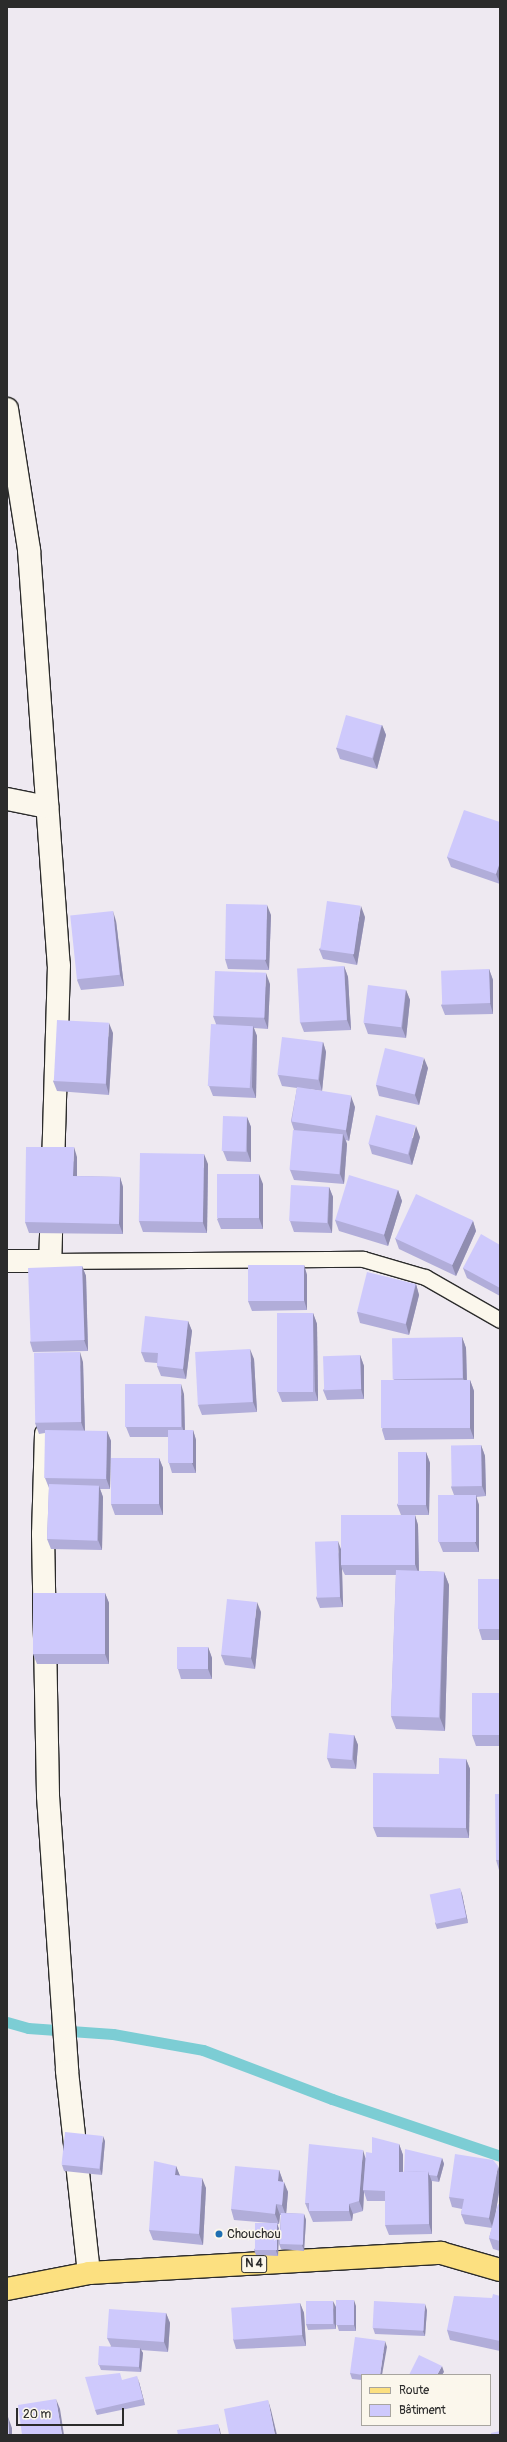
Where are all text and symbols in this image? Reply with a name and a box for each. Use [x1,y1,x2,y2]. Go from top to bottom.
place label: Chouchou [227,2226,281,2242]
marker: Chouchou [214,2229,224,2239]
road number: N 4 [241,2254,267,2274]
legend [361,2374,491,2426]
text: Route [399,2383,429,2398]
scale bar [18,2400,126,2426]
text: Bâtiment [399,2403,446,2418]
text: 20 m [23,2407,51,2422]

